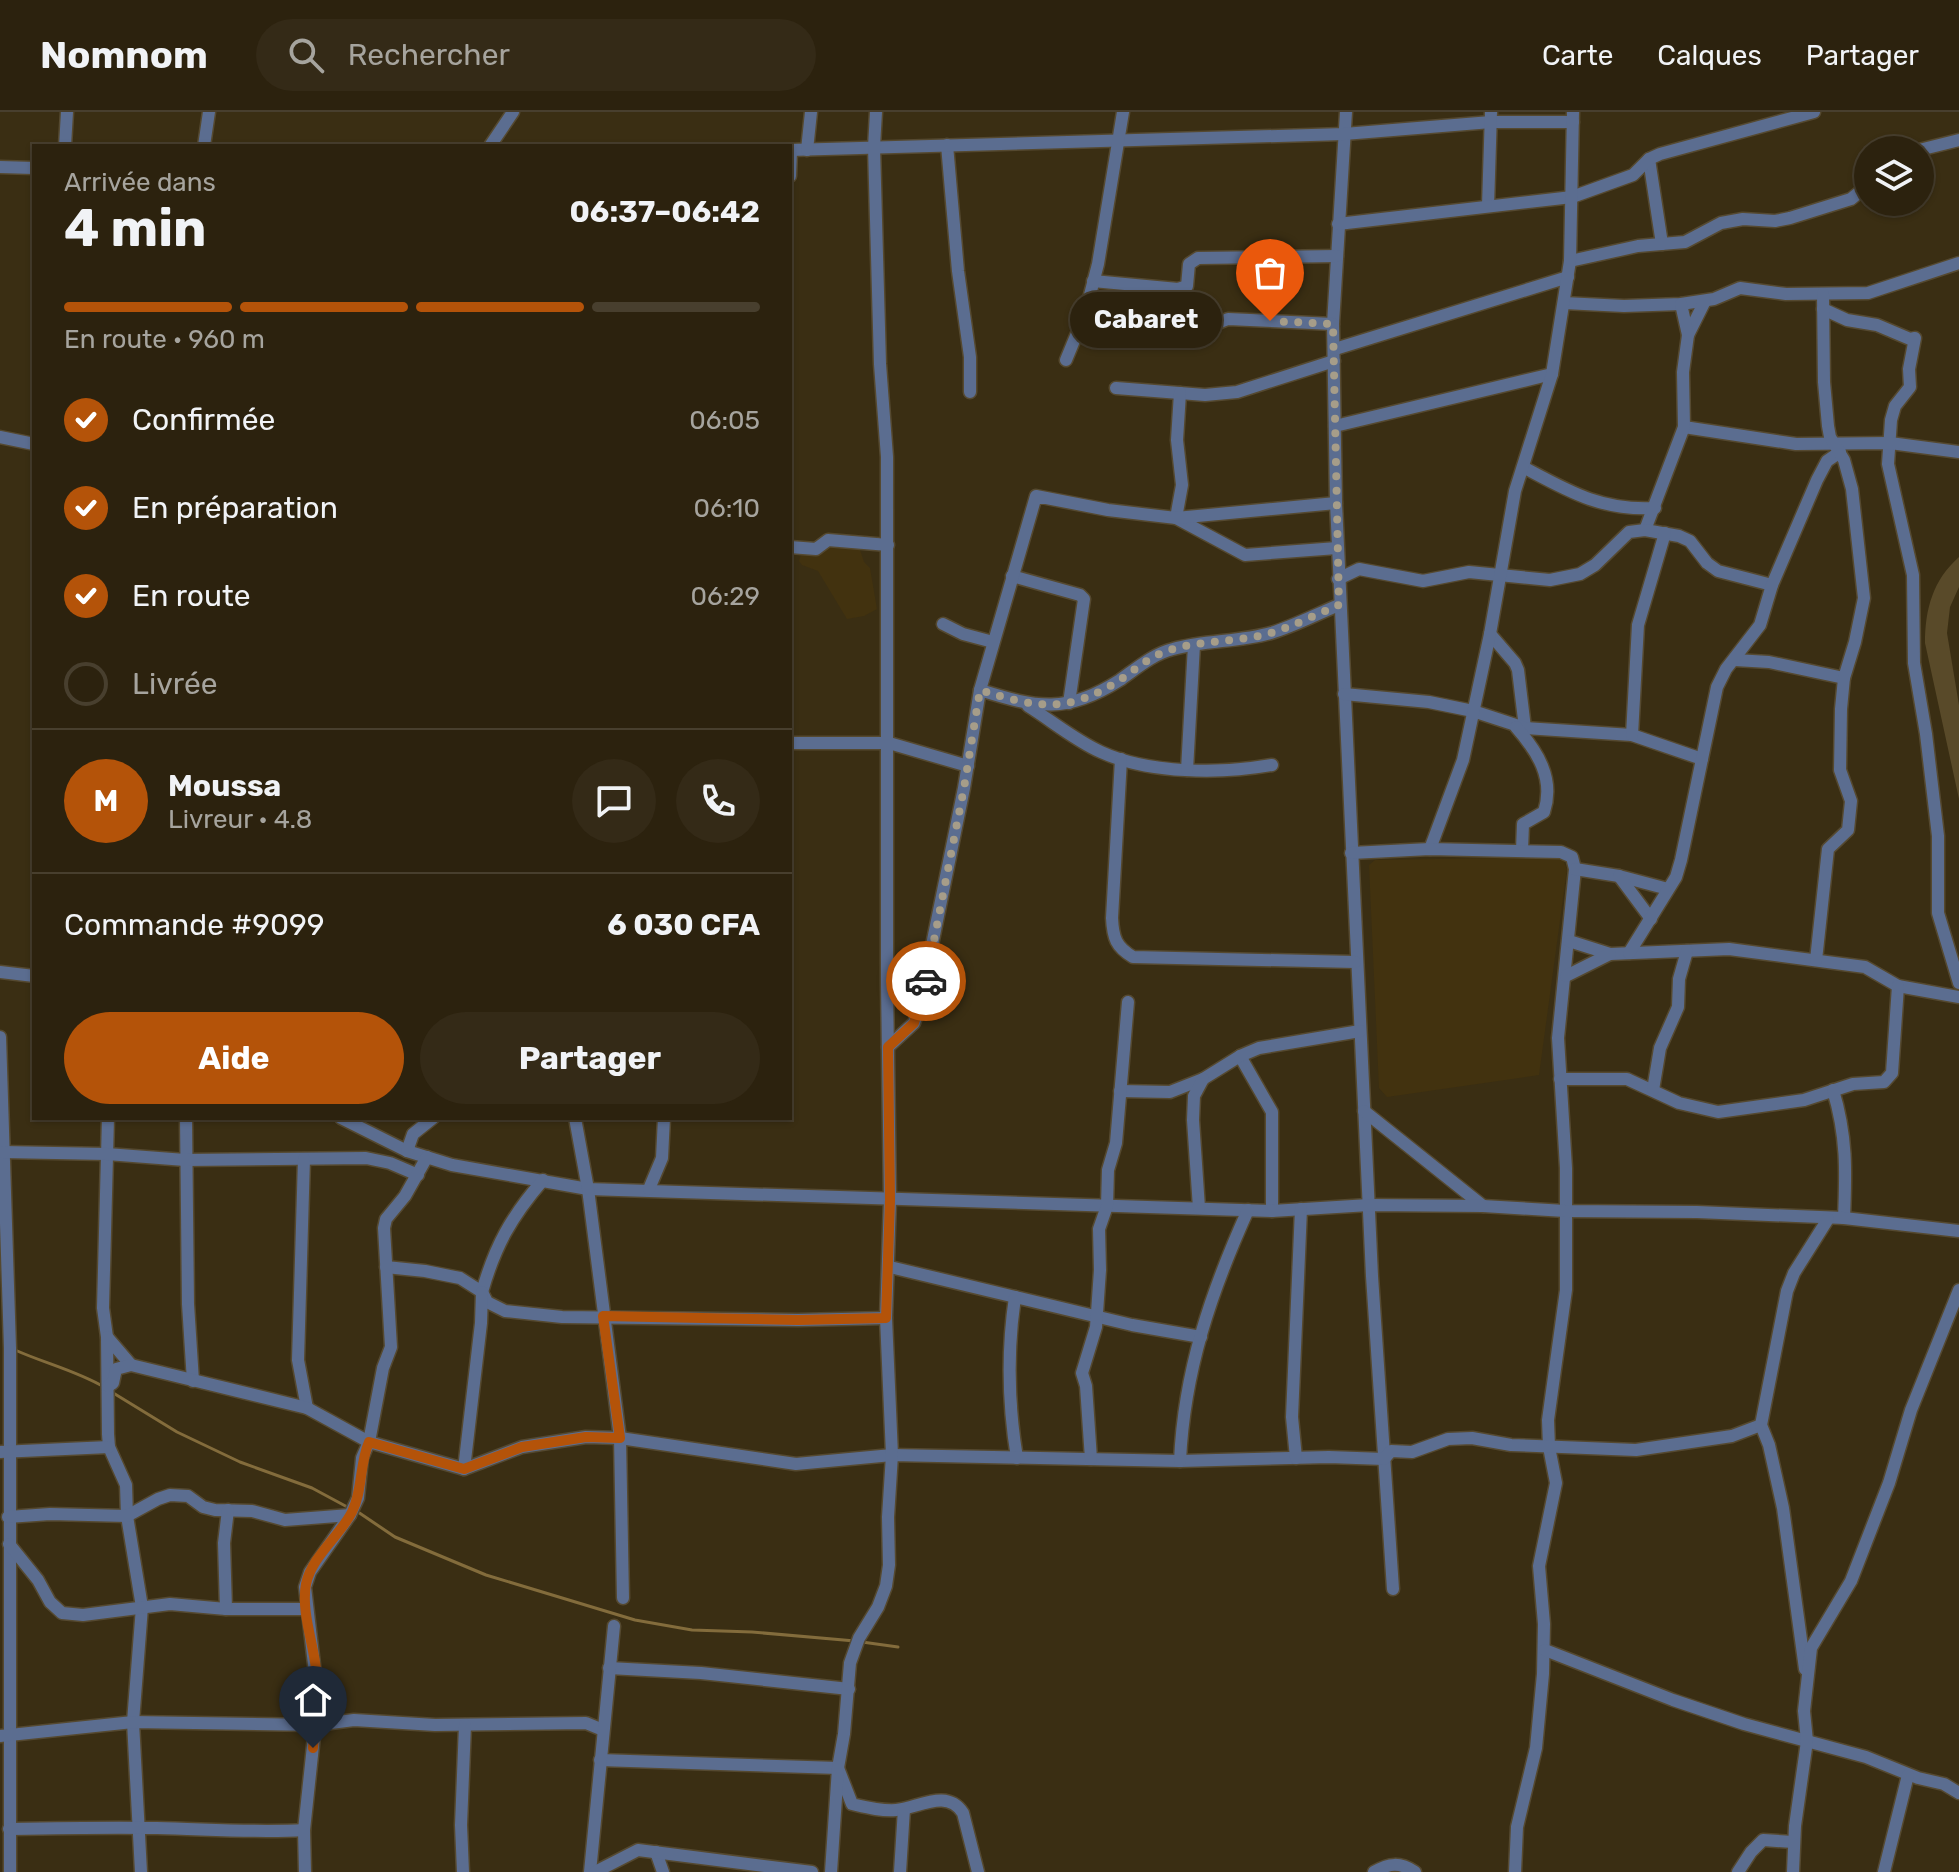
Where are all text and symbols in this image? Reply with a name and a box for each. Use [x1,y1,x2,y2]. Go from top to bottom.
search box [256,19,816,91]
text: Nomnom [40,32,208,78]
icon: search [284,33,328,77]
text: Rechercher [348,37,510,73]
text: Carte [1542,39,1613,72]
text: Calques [1657,39,1762,72]
text: Partager [1806,39,1919,72]
map controls [1854,136,1934,216]
button: layers [1854,136,1934,216]
text: Arrivée dans [64,167,216,198]
text: 06:37–06:42 [569,194,760,230]
text: 4 min [64,197,207,259]
pin [1236,239,1304,321]
icon: bag [1248,251,1292,295]
callout: Cabaret [1070,293,1222,349]
text: Cabaret [1094,304,1198,335]
text: En route · 960 m [64,324,265,355]
icon: check [64,398,108,442]
text: Confirmée [132,402,275,438]
text: 06:05 [689,405,760,436]
icon: check [64,486,108,530]
text: En préparation [132,490,338,526]
text: 06:10 [694,493,760,524]
icon: check [64,574,108,618]
text: En route [132,578,251,614]
text: 06:29 [690,581,760,612]
text: Livrée [132,666,217,702]
button: chat [572,759,656,843]
button: phone [676,759,760,843]
text: Moussa [168,768,281,804]
text: M [94,783,118,819]
text: Livreur · 4.8 [168,804,312,835]
text: Commande #9099 [64,907,325,943]
text: 6 030 CFA [607,907,760,943]
courier [886,941,966,1021]
icon: car [904,959,948,1003]
button: Aide [64,1012,404,1104]
button: Partager [420,1012,760,1104]
pin [279,1666,347,1748]
icon: home [291,1678,335,1722]

